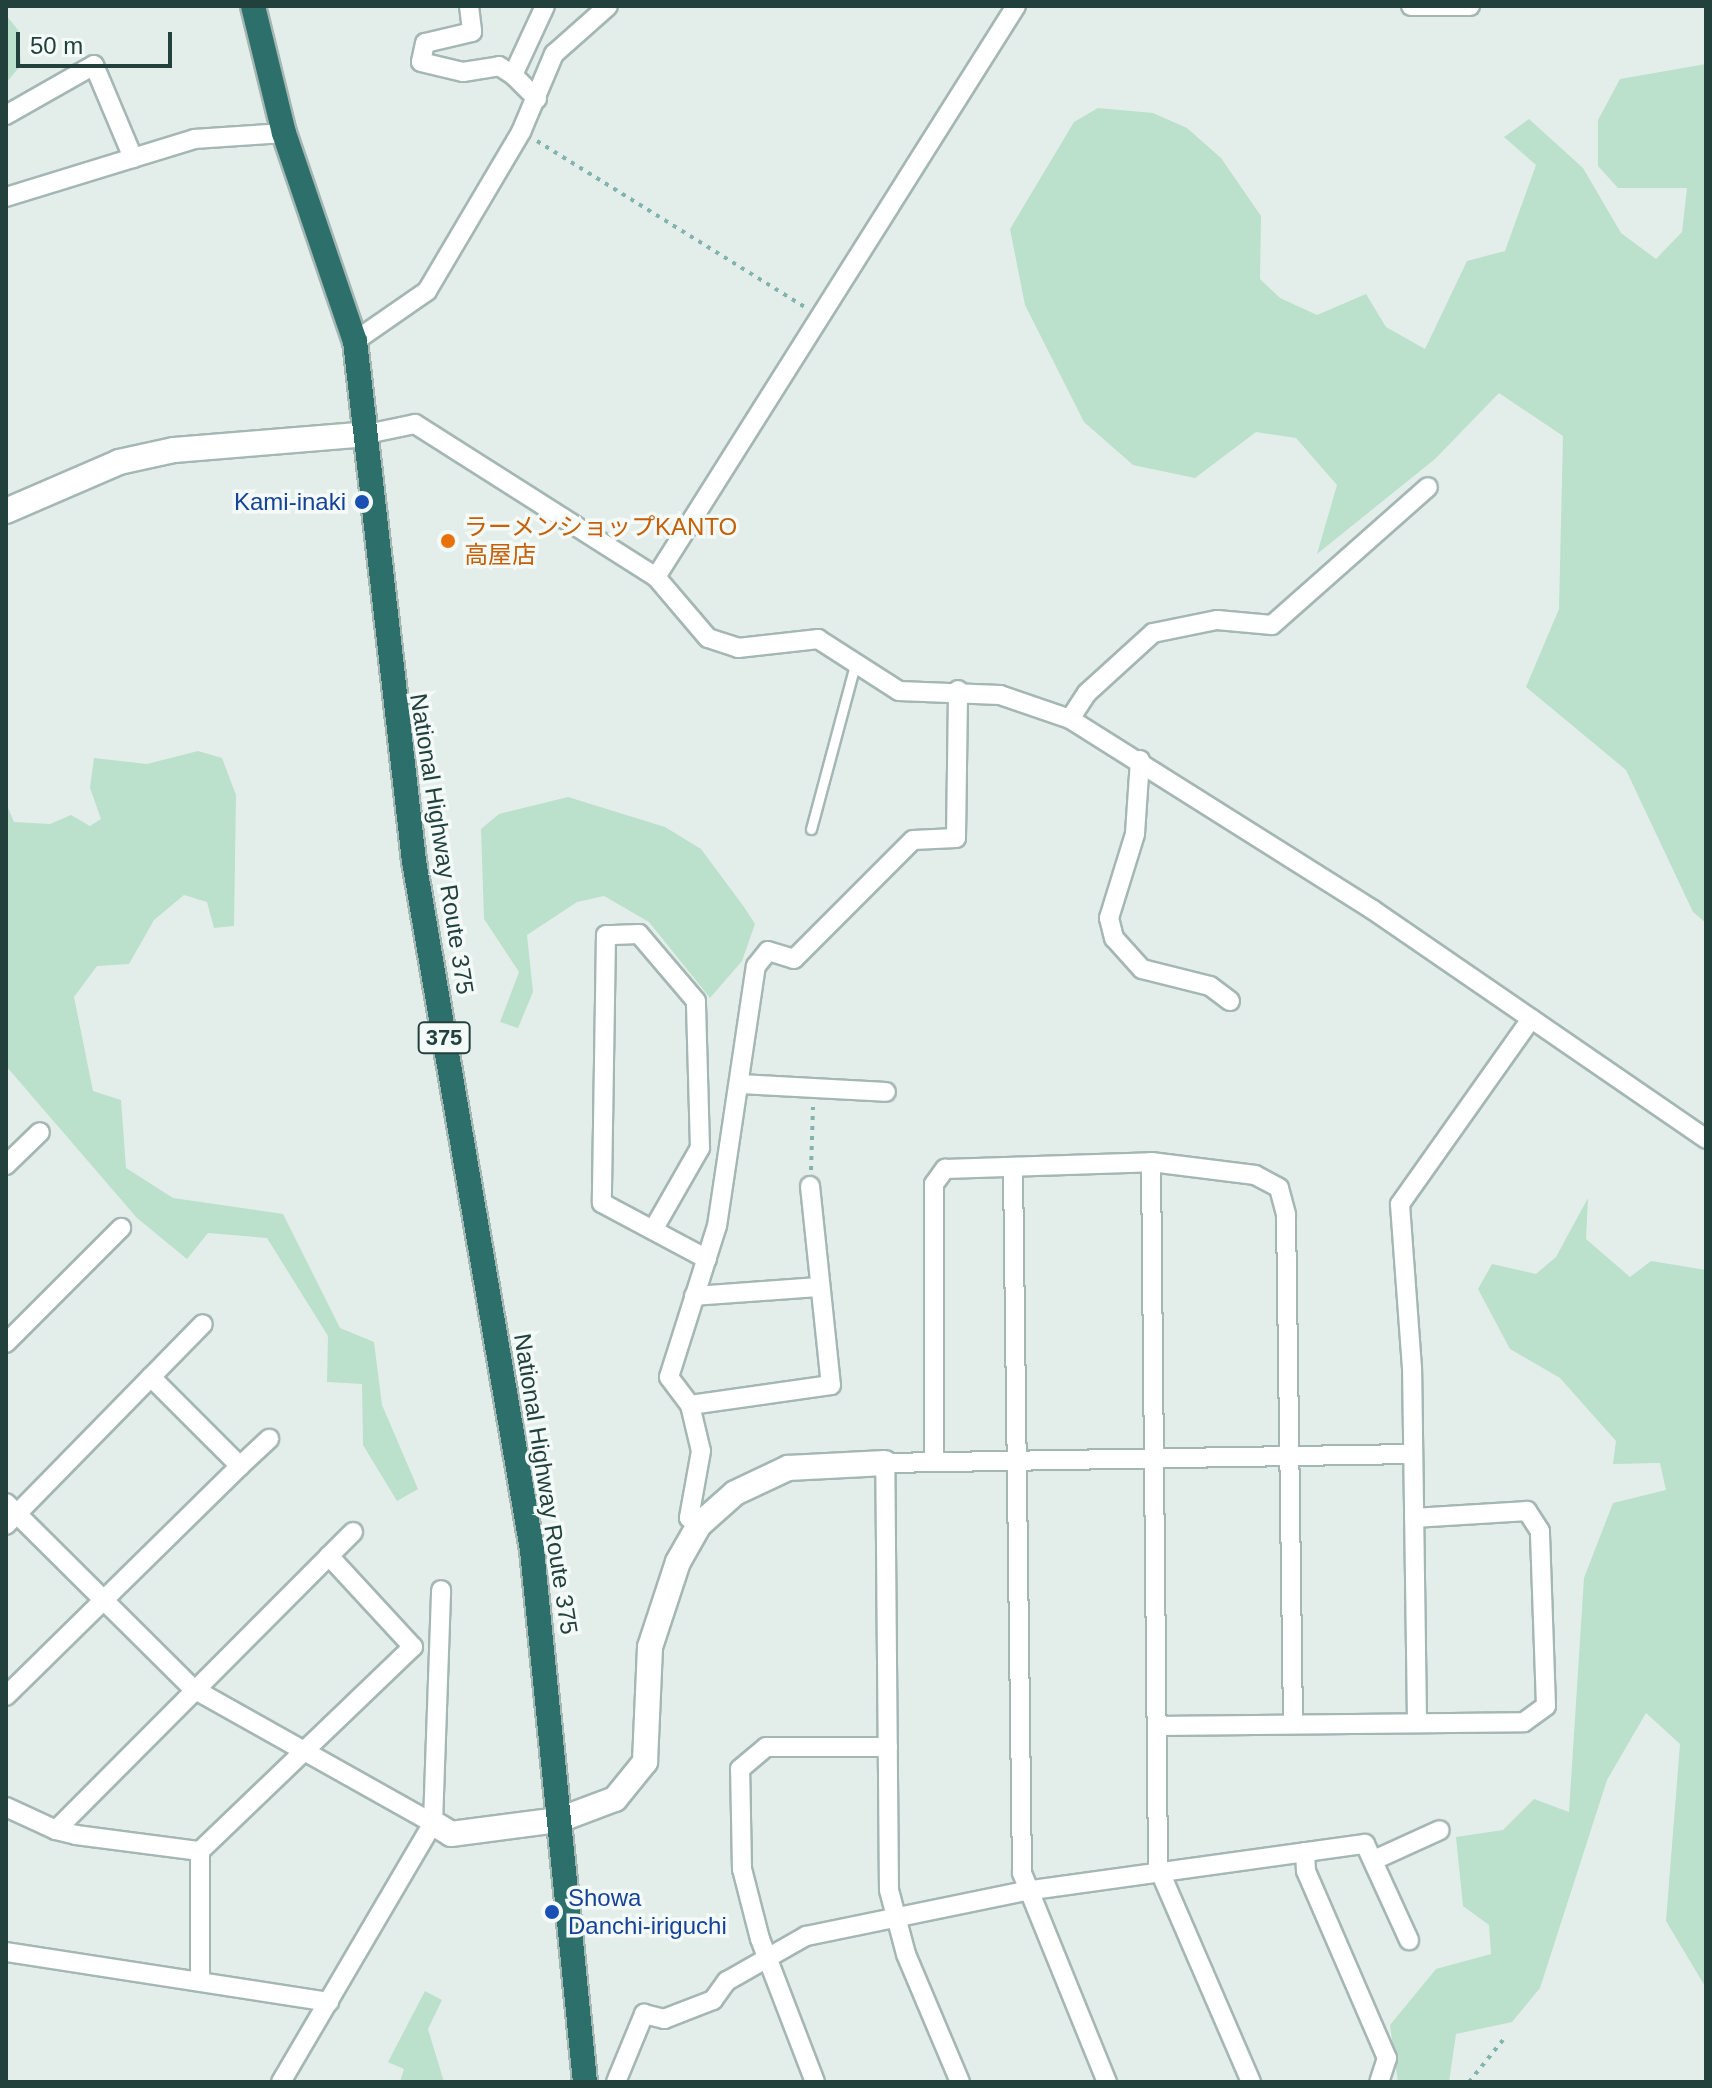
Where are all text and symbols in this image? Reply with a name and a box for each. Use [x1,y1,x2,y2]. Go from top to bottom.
scale bar [20,16,176,66]
text: 50 m [30,32,83,59]
place label: Kami-inaki [234,488,346,516]
marker: Kami-inaki [353,493,371,511]
place label: ラーメンショップKANTO 高屋店 [464,513,738,569]
marker: ラーメンショップKANTO 高屋店 [439,532,457,550]
street label: National Highway Route 375 [404,692,480,996]
road number: 375 [416,1020,472,1056]
street label: National Highway Route 375 [508,1332,584,1636]
place label: Showa Danchi-iriguchi [568,1884,727,1940]
marker: Showa Danchi-iriguchi [543,1903,561,1921]

